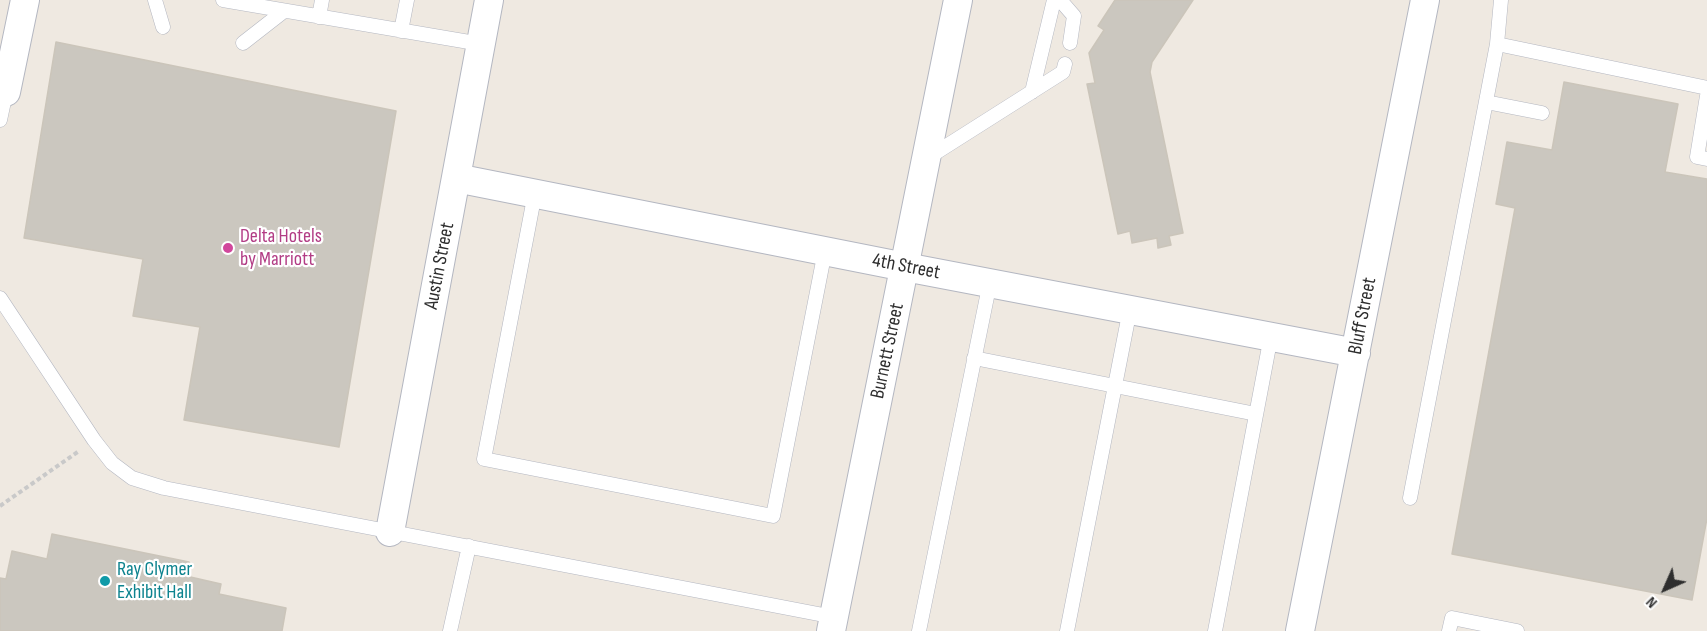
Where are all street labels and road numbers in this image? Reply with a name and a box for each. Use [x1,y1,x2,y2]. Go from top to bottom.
street label: Austin Street [420,221,460,311]
street label: 4th Street [870,249,942,285]
street label: Bluff Street [1344,276,1382,356]
street label: Burnett Street [866,301,910,401]

